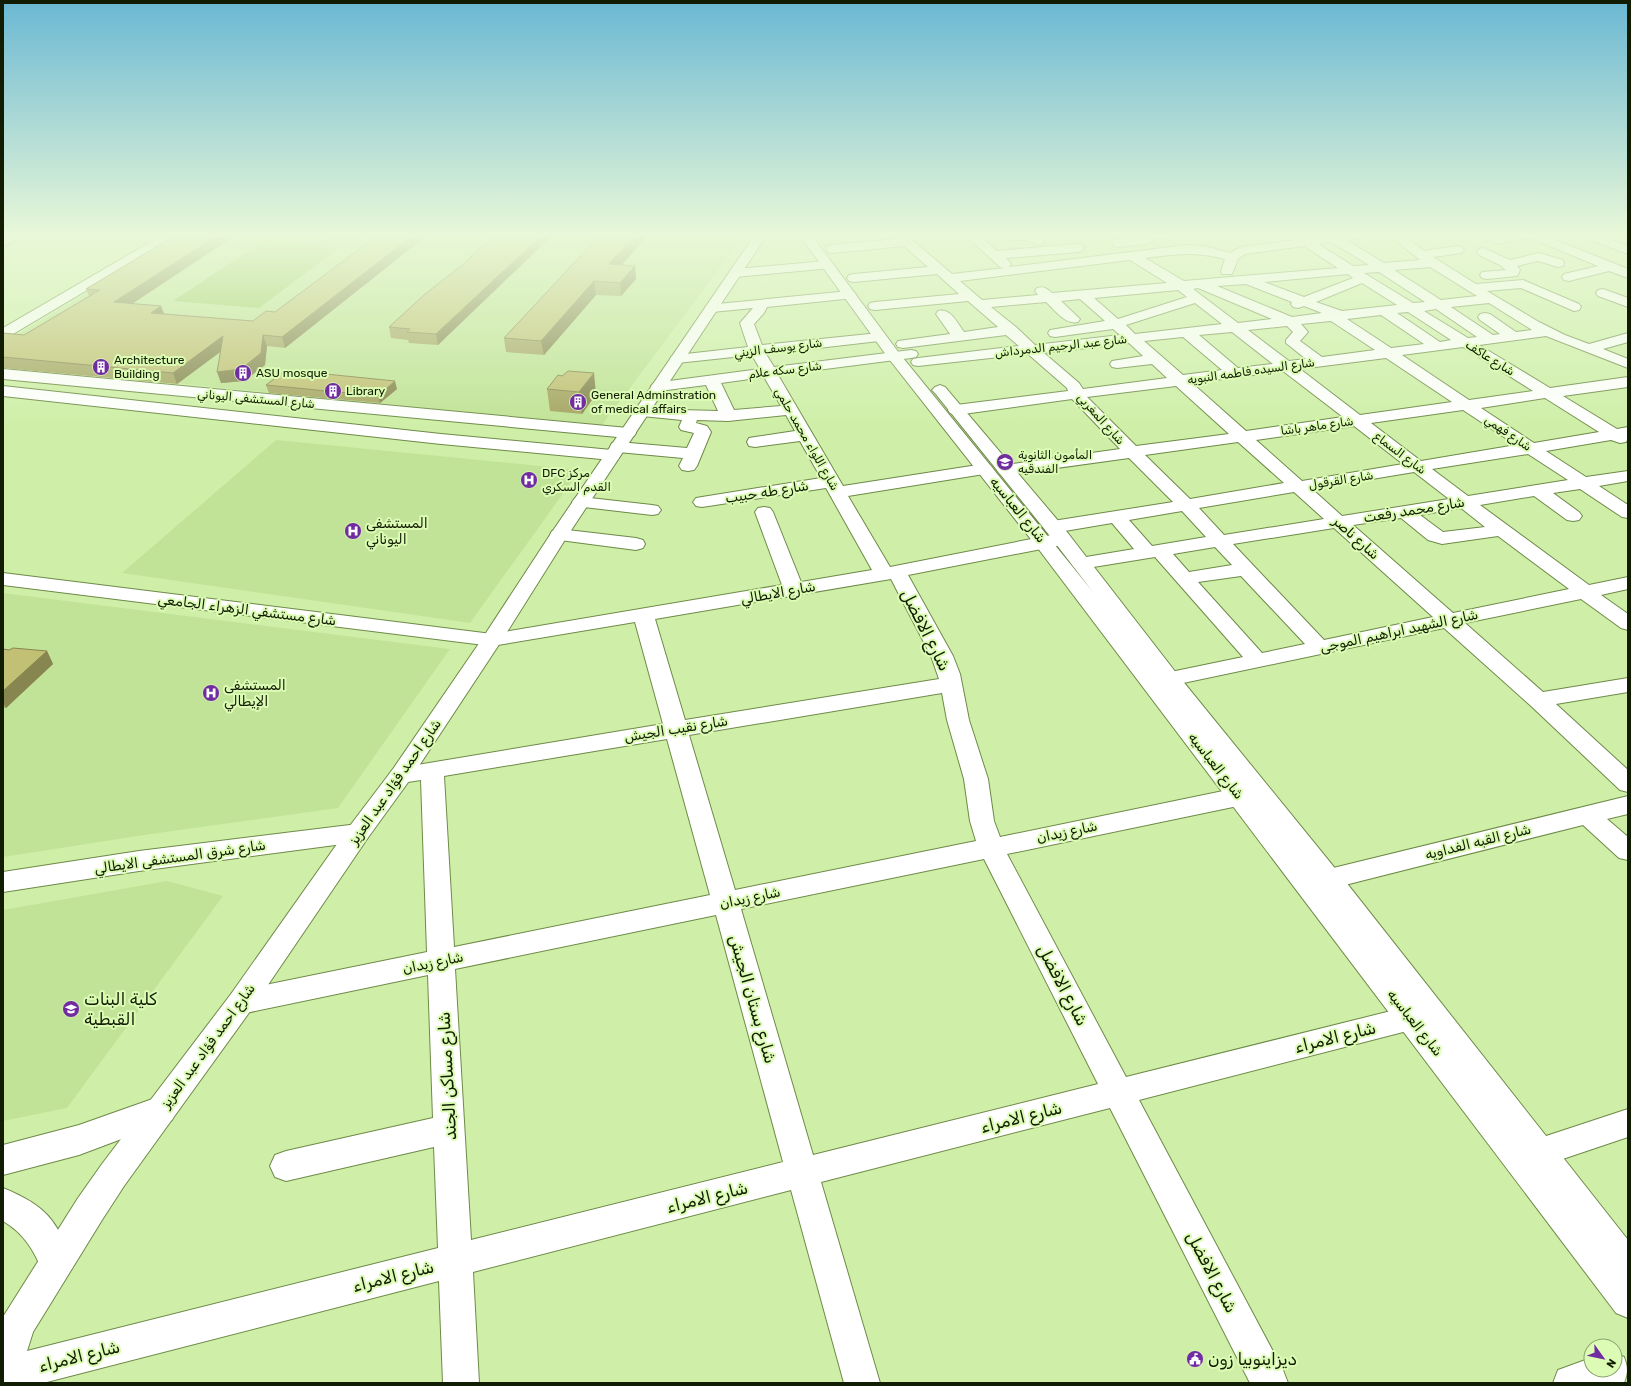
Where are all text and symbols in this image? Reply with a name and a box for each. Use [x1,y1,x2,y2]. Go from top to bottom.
street label: شارع عبد الرحيم الدمرداش [994,332,1128,362]
street label: شارع يوسف الزيني [733,336,823,362]
street label: شارع عاكف [1462,337,1517,380]
place label: Architecture Building [114,353,185,381]
street label: شارع السيده فاطمه النبويه [1186,355,1316,389]
building icon: Architecture Building [91,357,111,377]
street label: شارع سكه علام [748,359,823,383]
building icon: ASU mosque [233,363,253,383]
place label: ASU mosque [256,366,328,380]
building icon: Library [323,381,343,401]
place label: Library [346,384,385,398]
street label: شارع اللواء محمد حلمي [770,385,842,494]
street label: شارع المستشفى اليوناني [197,387,315,413]
place label: General Adminstration of medical affairs [591,388,716,416]
street label: شارع المغربي [1073,391,1128,449]
building icon: General Adminstration of medical affairs [568,392,588,412]
street label: شارع فهمي [1481,412,1534,455]
street label: شارع ماهر باشا [1280,414,1355,440]
street label: شارع السماع [1370,429,1429,479]
place label: المأمون الثانوية الفندقيه [1018,448,1092,476]
school or university icon: المأمون الثانوية الفندقيه [995,452,1015,472]
place label: DFC مركز القدم السكري [542,466,611,496]
street label: شارع القرقول [1308,468,1375,494]
hospital icon: DFC مركز القدم السكري [519,470,539,490]
street label: شارع العباسيه [985,474,1050,548]
street label: شارع طه حبيب [724,477,810,509]
street label: شارع محمد رفعت [1362,494,1466,528]
street label: شارع ناصر [1327,512,1383,565]
place label: المستشفى اليوناني [366,515,428,550]
hospital icon: المستشفى اليوناني [343,521,363,541]
street label: شارع الايطالي [739,578,817,610]
street label: شارع الافضل [895,586,955,675]
street label: شارع مستشفي الزهراء الجامعي [157,591,337,631]
street label: شارع الشهيد ابراهيم الموجى [1318,606,1480,658]
place label: المستشفى الإيطالي [224,677,286,712]
hospital icon: المستشفى الإيطالي [201,683,221,703]
street label: شارع نقيب الجيش [623,712,729,748]
street label: شارع احمد فؤاد عبد العزيز [345,716,446,850]
street label: شارع العباسيه [1183,729,1247,804]
street label: شارع زيدان [1035,817,1099,849]
street label: شارع القبه الفداويه [1423,821,1533,865]
street label: شارع شرق المستشفى الايطالي [93,837,267,879]
street label: شارع زيدان [718,883,782,915]
street label: شارع بستان الجيش [723,932,781,1066]
street label: شارع الافضل [1032,941,1093,1030]
street label: شارع زيدان [401,948,465,980]
street label: شارع احمد فؤاد عبد العزيز [157,981,260,1113]
street label: شارع العباسيه [1382,986,1446,1061]
place label: كلية البنات القبطية [84,989,157,1029]
school or university icon: كلية البنات القبطية [61,999,81,1019]
street label: شارع مساكن الجند [434,1011,462,1141]
street label: شارع الامراء [1292,1017,1378,1059]
street label: شارع الامراء [978,1097,1064,1139]
street label: شارع الامراء [664,1177,750,1219]
street label: شارع الافضل [1181,1228,1242,1317]
street label: شارع الامراء [350,1256,436,1298]
street label: شارع الامراء [36,1336,122,1378]
north arrow [1583,1338,1623,1378]
public building icon: ديزاينوبيا زون [1185,1349,1205,1369]
place label: ديزاينوبيا زون [1208,1349,1297,1370]
text: N [1603,1356,1619,1370]

